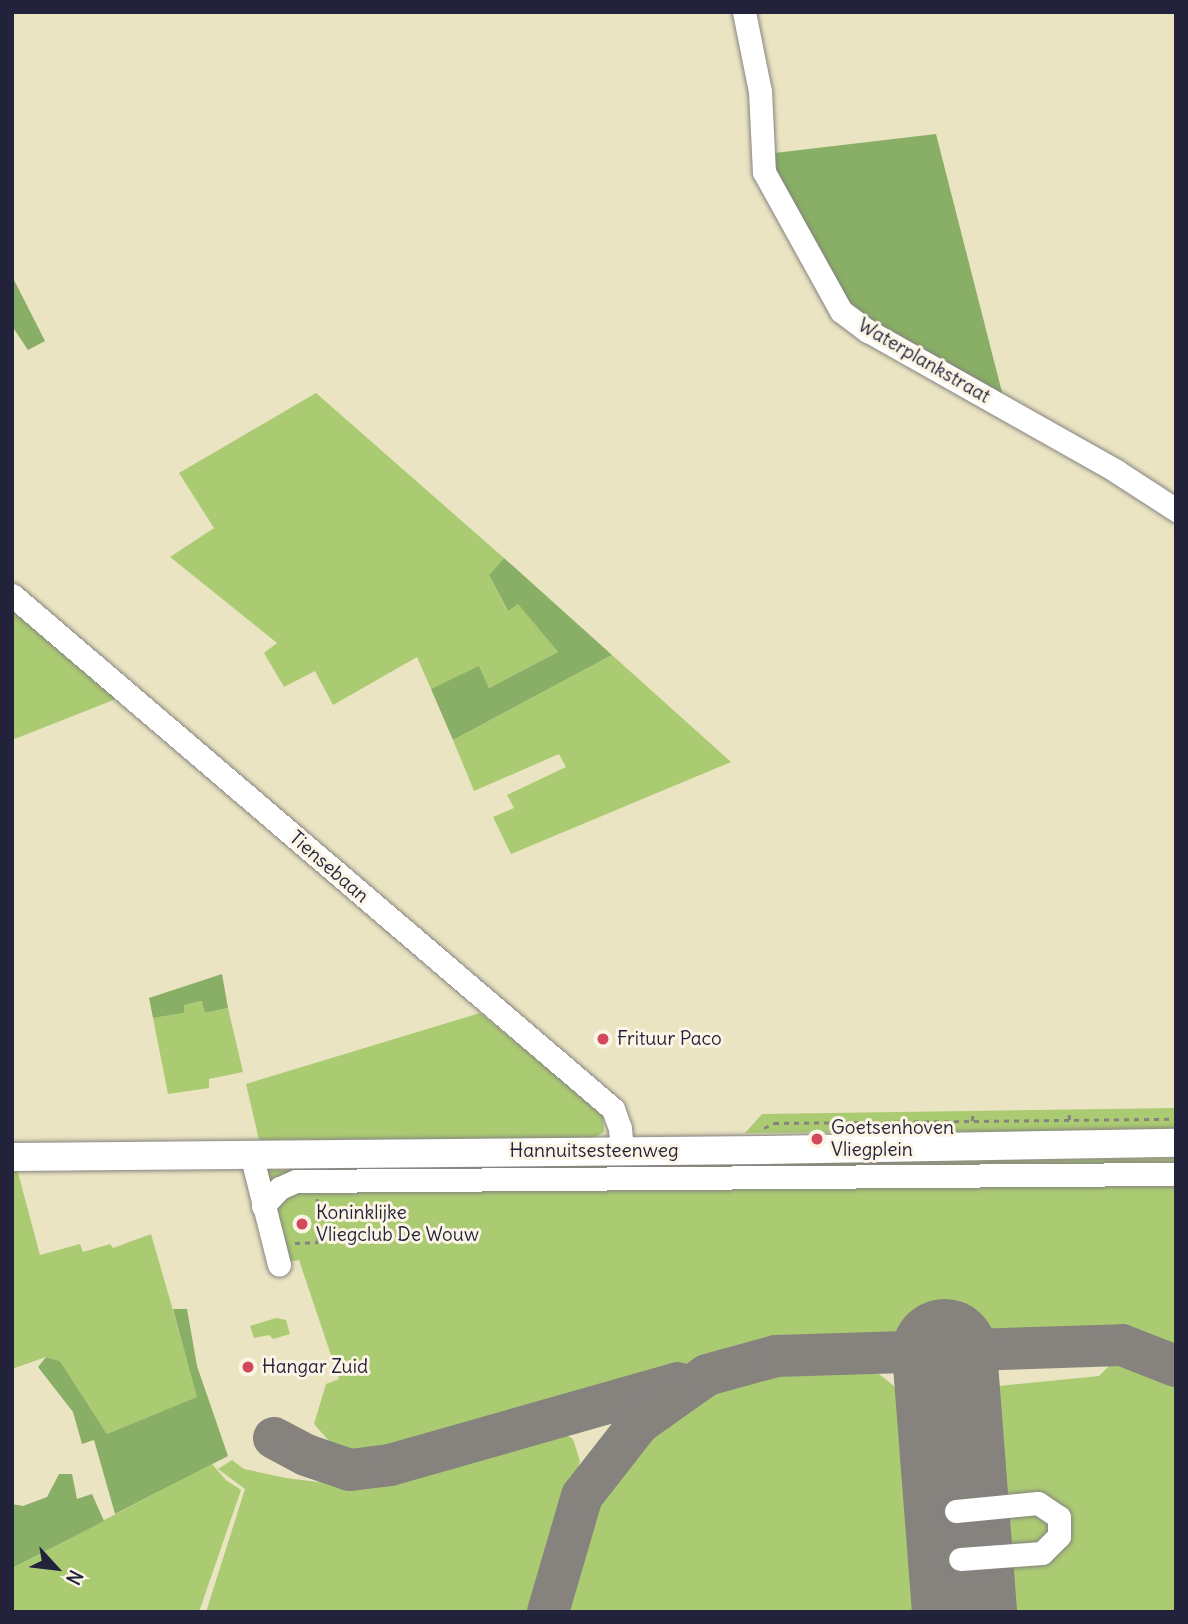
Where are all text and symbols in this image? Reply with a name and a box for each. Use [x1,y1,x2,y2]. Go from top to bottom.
street label: Waterplankstraat [854,314,994,408]
street label: Tiensebaan [285,826,373,908]
place label: Frituur Paco [617,1028,722,1050]
marker: Frituur Paco [595,1031,611,1047]
place label: Goetsenhoven Vliegplein [831,1117,954,1161]
marker: Goetsenhoven Vliegplein [809,1131,825,1147]
street label: Hannuitsesteenweg [509,1140,679,1162]
place label: Koninklijke Vliegclub De Wouw [316,1202,479,1246]
marker: Koninklijke Vliegclub De Wouw [294,1216,310,1232]
place label: Hangar Zuid [262,1356,368,1378]
marker: Hangar Zuid [240,1359,256,1375]
north arrow [21,1533,91,1603]
text: N [61,1566,88,1589]

